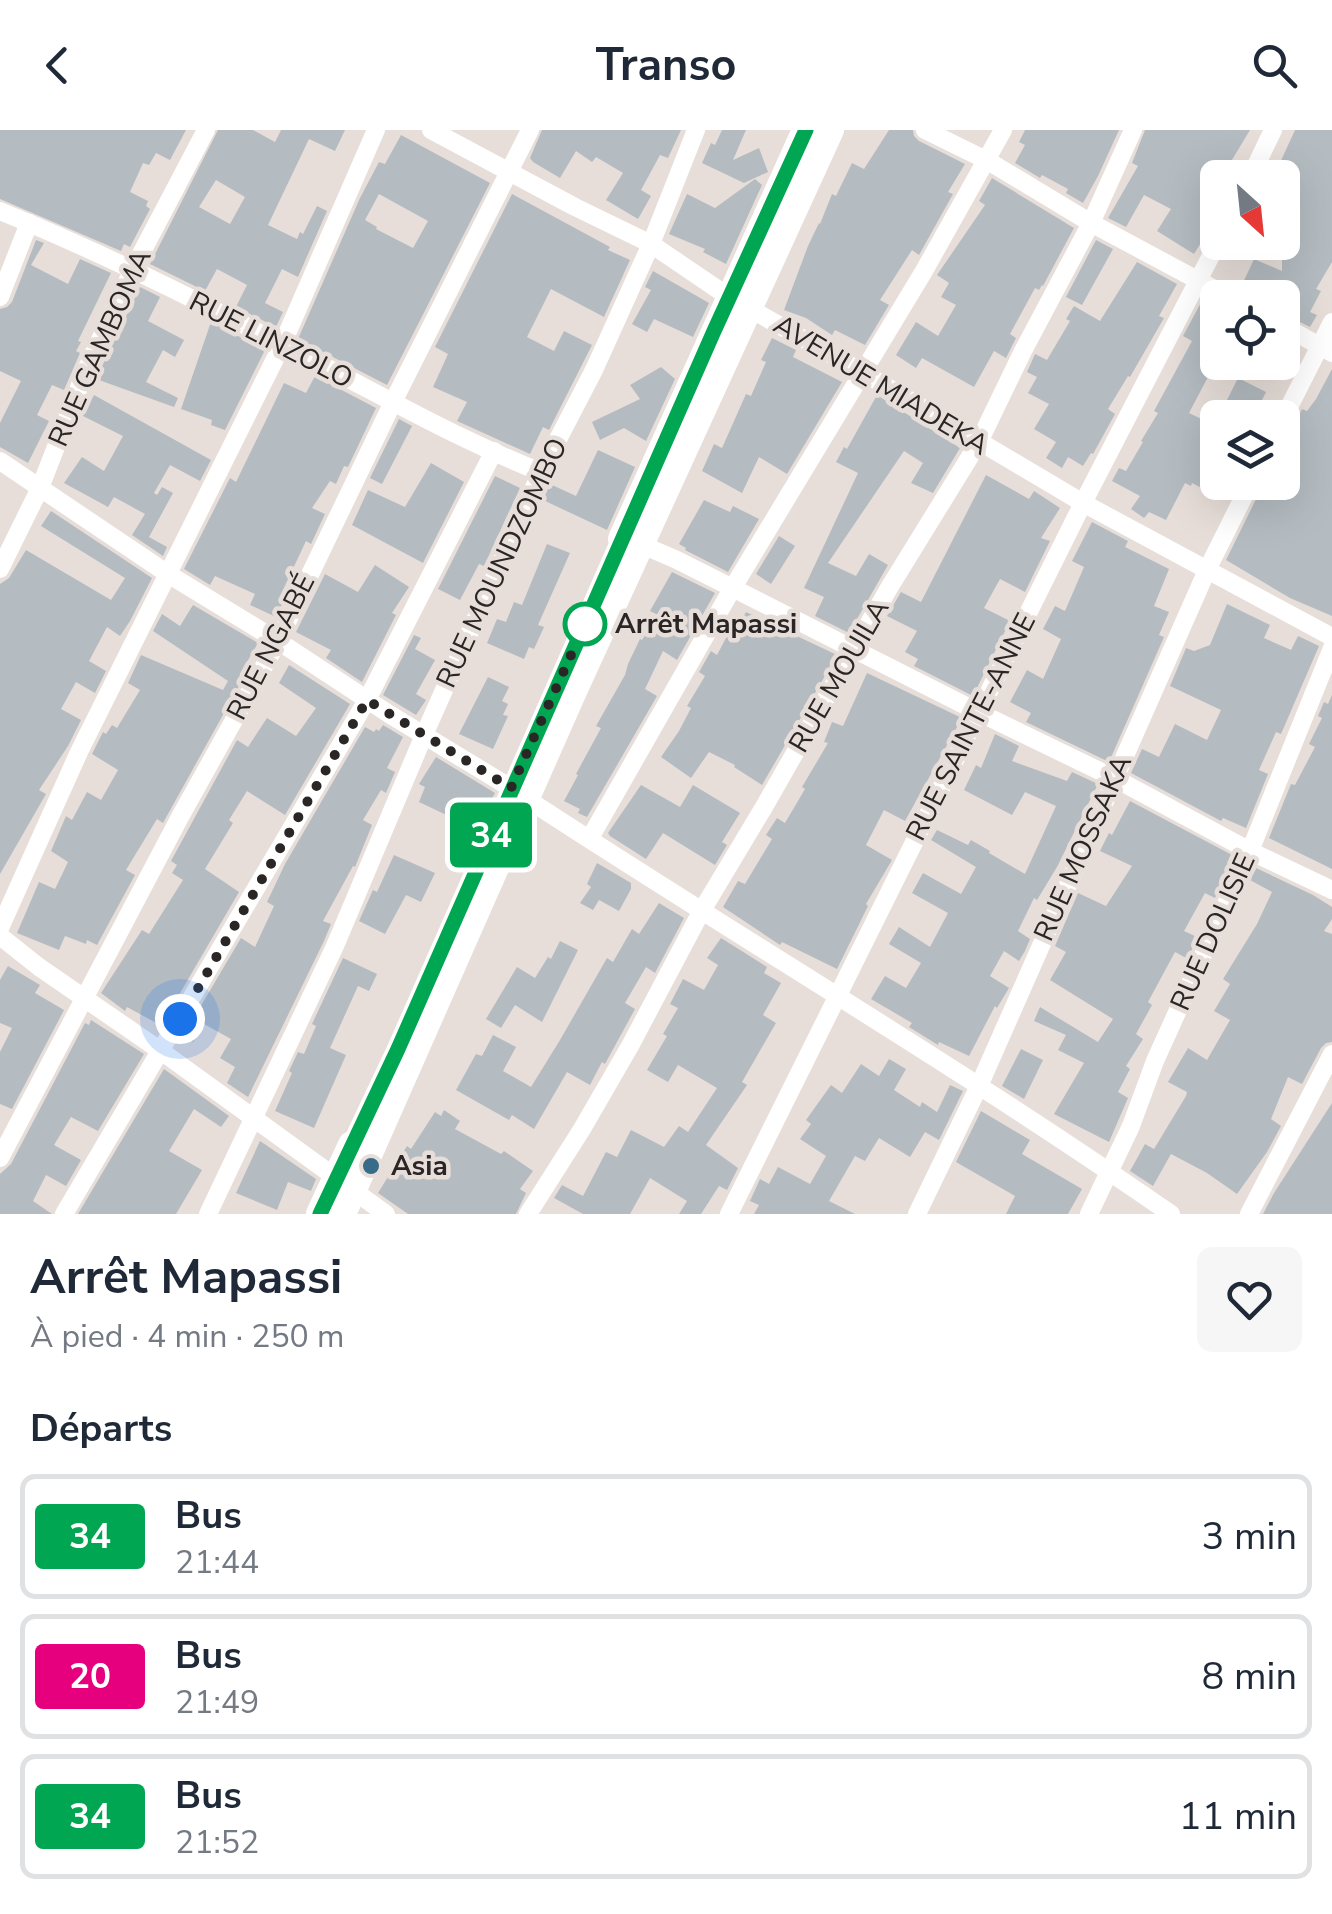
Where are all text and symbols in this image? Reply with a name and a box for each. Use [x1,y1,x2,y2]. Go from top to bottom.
text: Transo [596,35,736,96]
icon: back [30,38,85,93]
icon: search [1247,38,1302,93]
north arrow [1200,160,1300,260]
map controls [1200,160,1300,500]
street label: RUE GAMBOMA [40,243,160,453]
button: locate [1200,280,1300,380]
street label: RUE LINZOLO [183,282,359,398]
street label: AVENUE MIADEKA [766,306,996,464]
button: layers [1200,400,1300,500]
street label: RUE MOUNDZOMBO [427,432,577,694]
street label: RUE NGABÉ [218,567,324,727]
street label: RUE MOUILA [780,593,898,759]
marker: Arrêt Mapassi [564,603,606,645]
place label: Arrêt Mapassi [615,605,797,643]
street label: RUE SAINTE-ANNE [897,607,1045,847]
street label: RUE MOSSAKA [1025,749,1141,947]
line badge: 34 [446,802,536,868]
text: 34 [470,812,512,859]
street label: RUE DOLISIE [1161,848,1265,1016]
your location [155,994,205,1044]
place label: Asia [391,1147,448,1185]
marker: Asia [360,1155,382,1177]
text: Arrêt Mapassi [30,1244,342,1310]
button: heart [1197,1247,1302,1352]
text: À pied · 4 min · 250 m [30,1315,344,1358]
text: Départs [30,1403,172,1454]
text: Bus [175,1490,242,1541]
text: 3 min [1202,1511,1297,1562]
text: 34 [69,1513,111,1560]
text: 21:44 [175,1541,259,1584]
text: Bus [175,1630,242,1681]
text: 8 min [1202,1651,1297,1702]
text: 20 [69,1653,111,1700]
text: 21:49 [175,1681,259,1724]
text: Bus [175,1770,242,1821]
text: 11 min [1179,1791,1297,1842]
text: 34 [69,1793,111,1840]
text: 21:52 [175,1821,259,1864]

